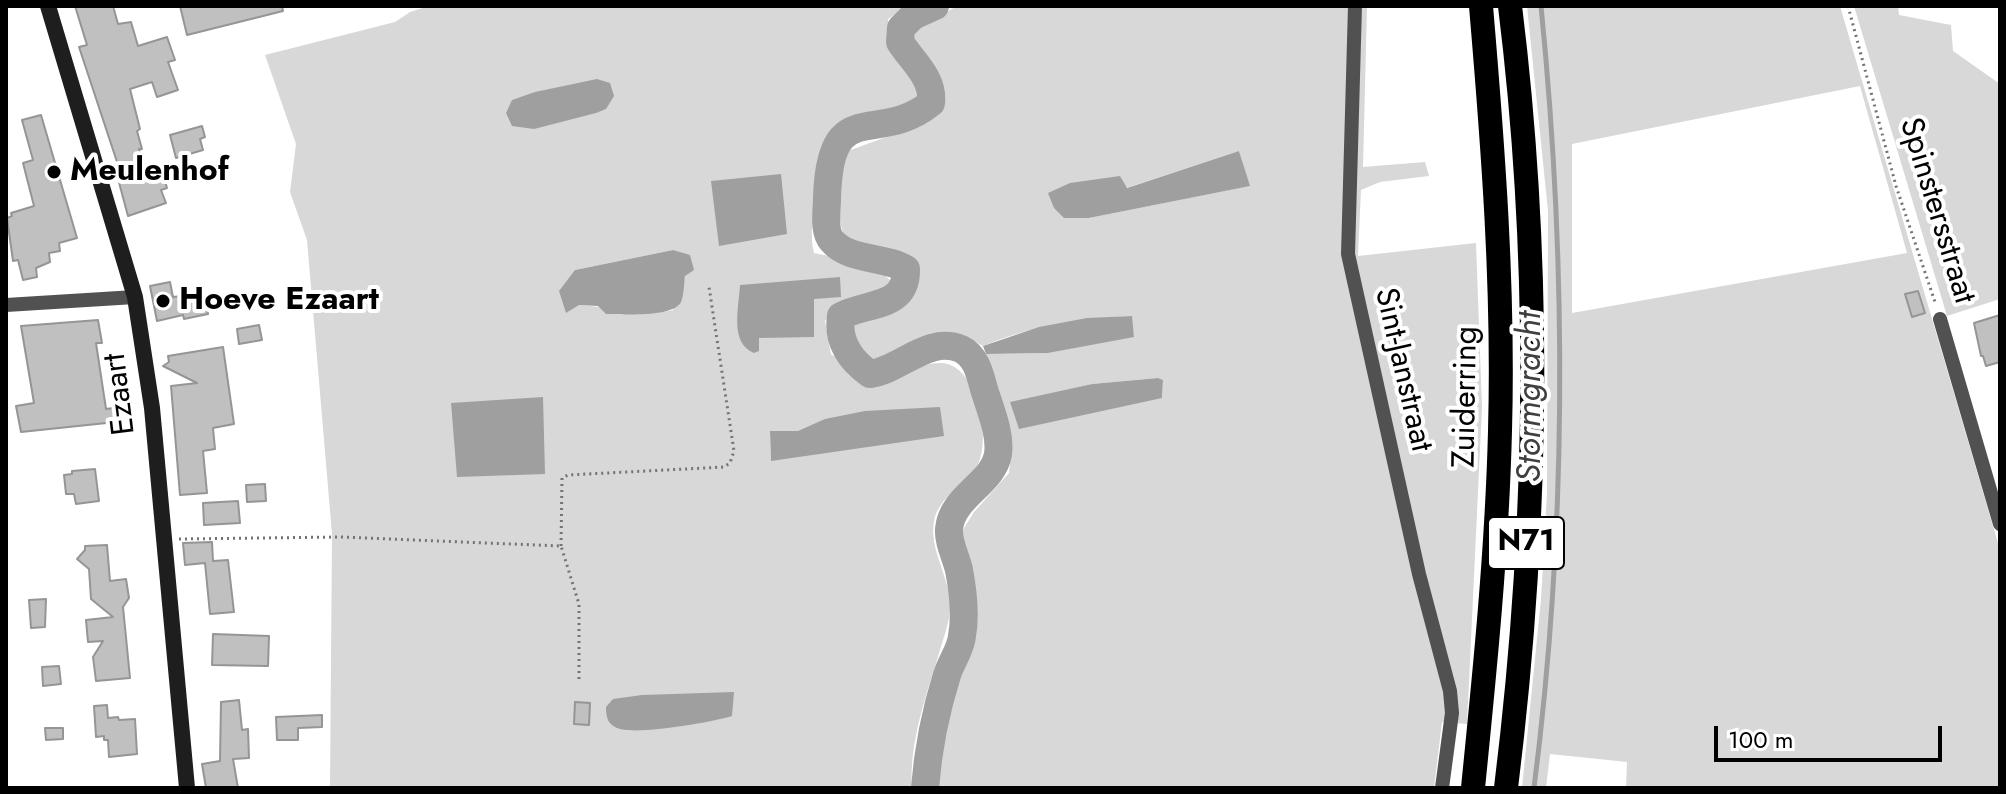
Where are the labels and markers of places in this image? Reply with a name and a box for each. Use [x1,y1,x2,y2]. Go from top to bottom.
place label: Meulenhof [70,153,229,191]
marker: Meulenhof [45,163,63,181]
place label: Hoeve Ezaart [179,282,379,320]
marker: Hoeve Ezaart [154,292,172,310]

